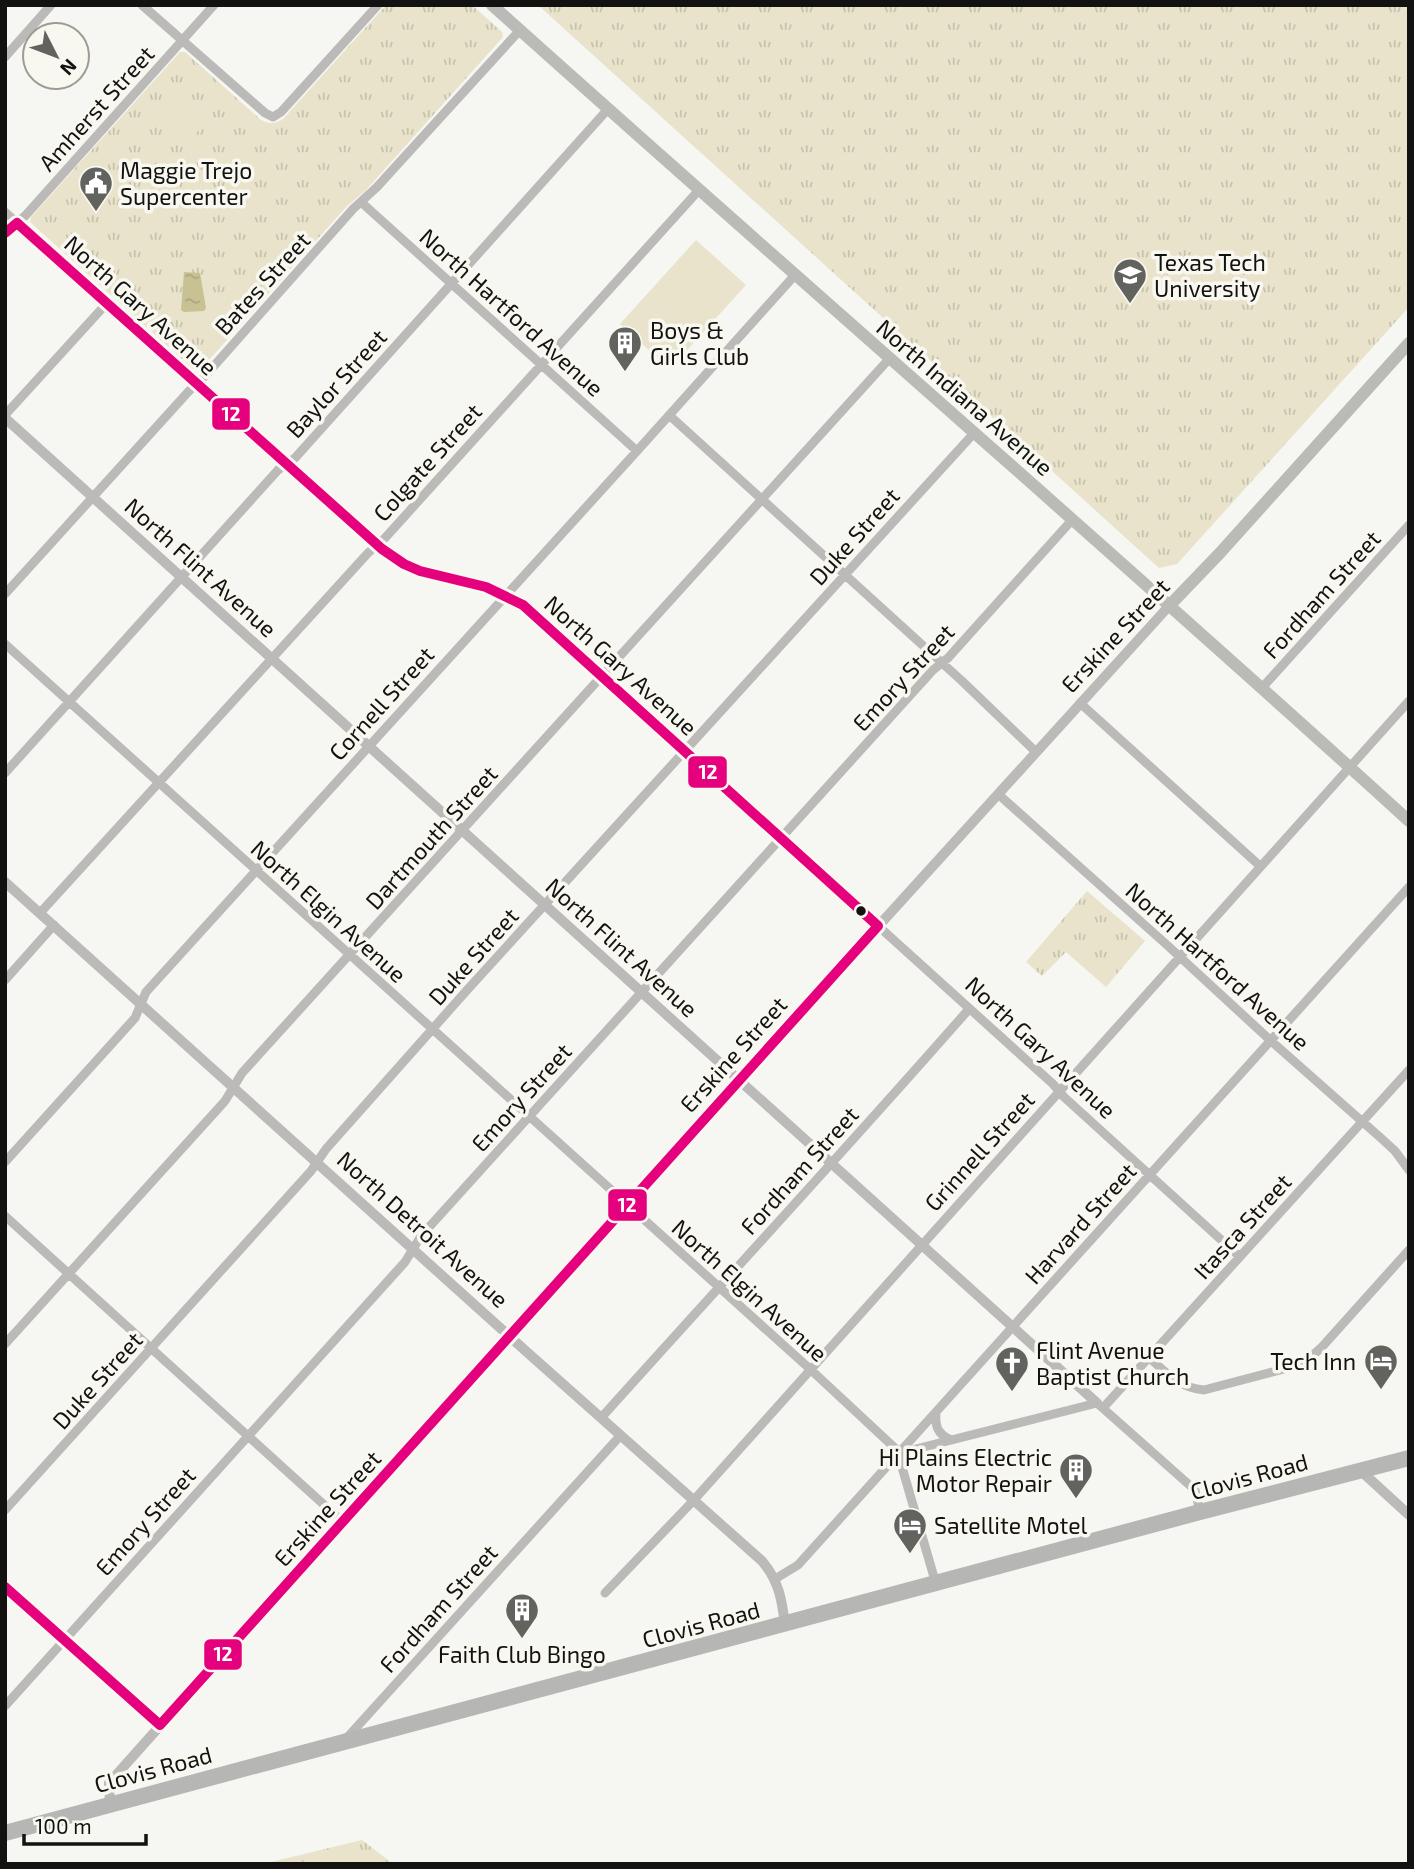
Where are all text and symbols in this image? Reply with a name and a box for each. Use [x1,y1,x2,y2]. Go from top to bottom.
north arrow [21,21,91,91]
street label: Amherst Street [32,39,160,176]
text: N [56,55,82,81]
place label: Maggie Trejo Supercenter [120,156,252,210]
public building icon: Maggie Trejo Supercenter [77,164,115,213]
street label: North Hartford Avenue [414,222,610,402]
street label: Bates Street [209,226,316,340]
street label: North Gary Avenue [59,229,223,381]
place label: Texas Tech University [1154,248,1266,302]
school or university icon: Texas Tech University [1111,256,1149,305]
street label: North Indiana Avenue [871,313,1059,481]
place label: Boys & Girls Club [650,316,749,370]
street label: Baylor Street [280,323,392,443]
building icon: Boys & Girls Club [606,324,644,373]
line badge: 12 [211,397,251,431]
street label: Colgate Street [367,397,487,527]
text: 12 [221,402,241,425]
street label: Duke Street [803,481,905,590]
street label: North Flint Avenue [119,492,283,642]
street label: Fordham Street [1256,524,1386,664]
street label: Erskine Street [1055,572,1175,698]
street label: North Gary Avenue [539,589,703,741]
street label: Emory Street [846,618,960,736]
street label: Cornell Street [323,640,439,766]
line badge: 12 [687,755,728,789]
street label: Dartmouth Street [359,759,503,915]
text: 12 [698,760,718,783]
street label: North Elgin Avenue [246,834,412,988]
street label: North Flint Avenue [540,872,704,1022]
street label: North Hartford Avenue [1120,876,1316,1056]
street label: Duke Street [422,901,524,1010]
unlabelled marker [854,904,868,918]
street label: North Gary Avenue [960,970,1122,1124]
street label: Erskine Street [674,990,792,1118]
street label: Emory Street [465,1037,577,1157]
street label: Grinnell Street [918,1086,1040,1216]
street label: Fordham Street [734,1100,864,1240]
street label: North Detroit Avenue [332,1145,514,1313]
street label: Harvard Street [1018,1157,1142,1289]
street label: Itasca Street [1187,1167,1297,1284]
line badge: 12 [607,1188,648,1222]
text: 12 [617,1193,637,1216]
street label: North Elgin Avenue [667,1213,833,1367]
street label: Duke Street [46,1325,148,1434]
place label: Flint Avenue Baptist Church [1036,1336,1189,1390]
hotel icon: Tech Inn [1362,1342,1400,1391]
church icon: Flint Avenue Baptist Church [993,1344,1031,1393]
place label: Tech Inn [1270,1347,1356,1375]
place label: Hi Plains Electric Motor Repair [879,1443,1052,1497]
street label: Erskine Street [268,1444,386,1572]
street label: Clovis Road [1187,1447,1311,1505]
building icon: Hi Plains Electric Motor Repair [1057,1451,1095,1500]
street label: Emory Street [89,1461,201,1581]
hotel icon: Satellite Motel [891,1506,929,1555]
place label: Satellite Motel [934,1511,1088,1539]
street label: Fordham Street [373,1538,503,1678]
building icon: Faith Club Bingo [503,1591,541,1640]
street label: Clovis Road [639,1595,763,1653]
line badge: 12 [203,1638,243,1671]
place label: Faith Club Bingo [438,1640,606,1668]
text: 12 [213,1642,233,1665]
street label: Clovis Road [91,1740,215,1798]
scale bar [24,1802,147,1846]
text: 100 m [35,1813,92,1838]

